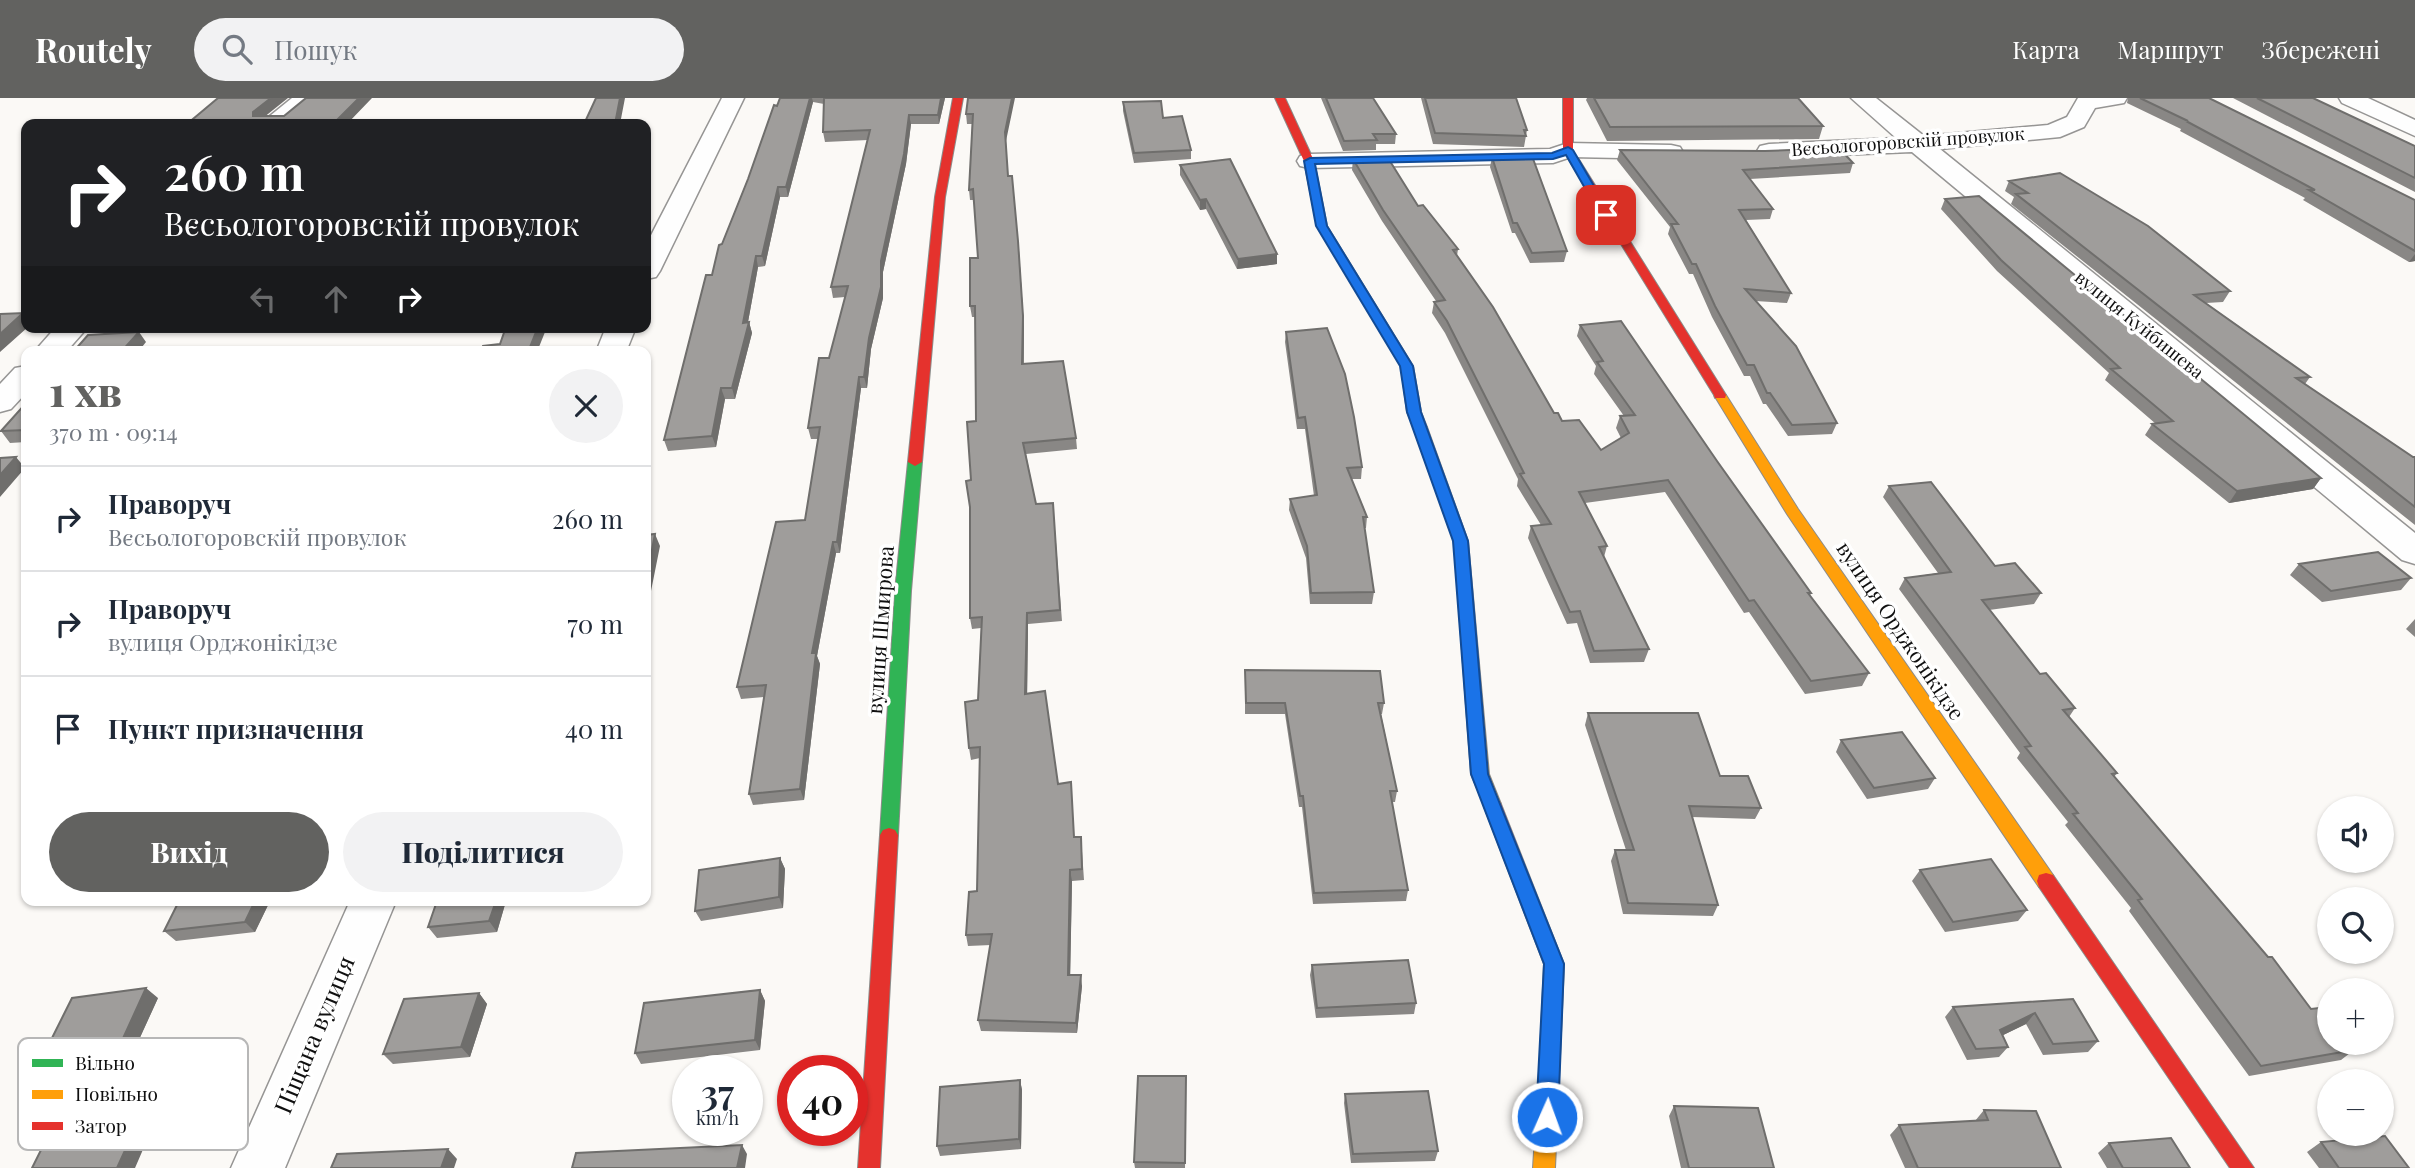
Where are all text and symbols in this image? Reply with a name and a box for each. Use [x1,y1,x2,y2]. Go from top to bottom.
search box [194,18,684,81]
text: Routely [35,27,152,71]
icon: search [218,30,256,68]
text: Пошук [274,32,357,67]
text: Карта [2012,33,2080,65]
text: Маршрут [2118,33,2224,65]
text: Збережені [2262,33,2380,65]
street label: Вєсьологоровскій провулок [1791,121,2025,161]
text: 260 m [164,138,304,203]
icon: right [49,147,140,238]
pin [1576,185,1636,245]
icon: arrive [1587,196,1625,234]
text: Вєсьологоровскій провулок [164,201,579,244]
street label: вулиця Куйбишева [2070,265,2209,384]
icon: left [244,280,282,318]
icon: ahead [317,280,355,318]
icon: right [390,280,428,318]
text: 1 хв [49,362,122,418]
button: close [549,369,623,443]
text: 370 m · 09:14 [49,416,178,447]
text: Праворуч [108,486,231,521]
icon: right [49,500,87,538]
text: 260 m [552,501,623,536]
text: Вєсьологоровскій провулок [108,521,407,552]
street label: вулиця Орджонікідзе [1831,535,1972,725]
street label: вулиця Шмирова [859,544,899,715]
text: Праворуч [108,591,231,626]
icon: right [49,605,87,643]
text: 70 m [567,606,623,641]
text: вулиця Орджонікідзе [108,626,338,657]
icon: arrive [49,710,87,748]
text: Пункт призначення [108,711,364,746]
text: 40 m [565,711,623,746]
map controls [2317,796,2394,1146]
button: sound [2317,796,2394,873]
button: Вихід [49,812,329,892]
button: Поділитися [343,812,623,892]
button: search [2317,887,2394,964]
street label: Піщана вулиця [265,950,361,1118]
button: + [2317,978,2394,1055]
legend [18,1038,248,1150]
text: Вільно [75,1049,135,1075]
speed limit sign: 40 [777,1055,868,1146]
text: 37 [701,1068,734,1115]
button: − [2317,1069,2394,1146]
text: Повільно [75,1080,158,1106]
position arrow [1510,1080,1584,1154]
text: km/h [696,1106,739,1130]
text: Затор [75,1112,127,1138]

